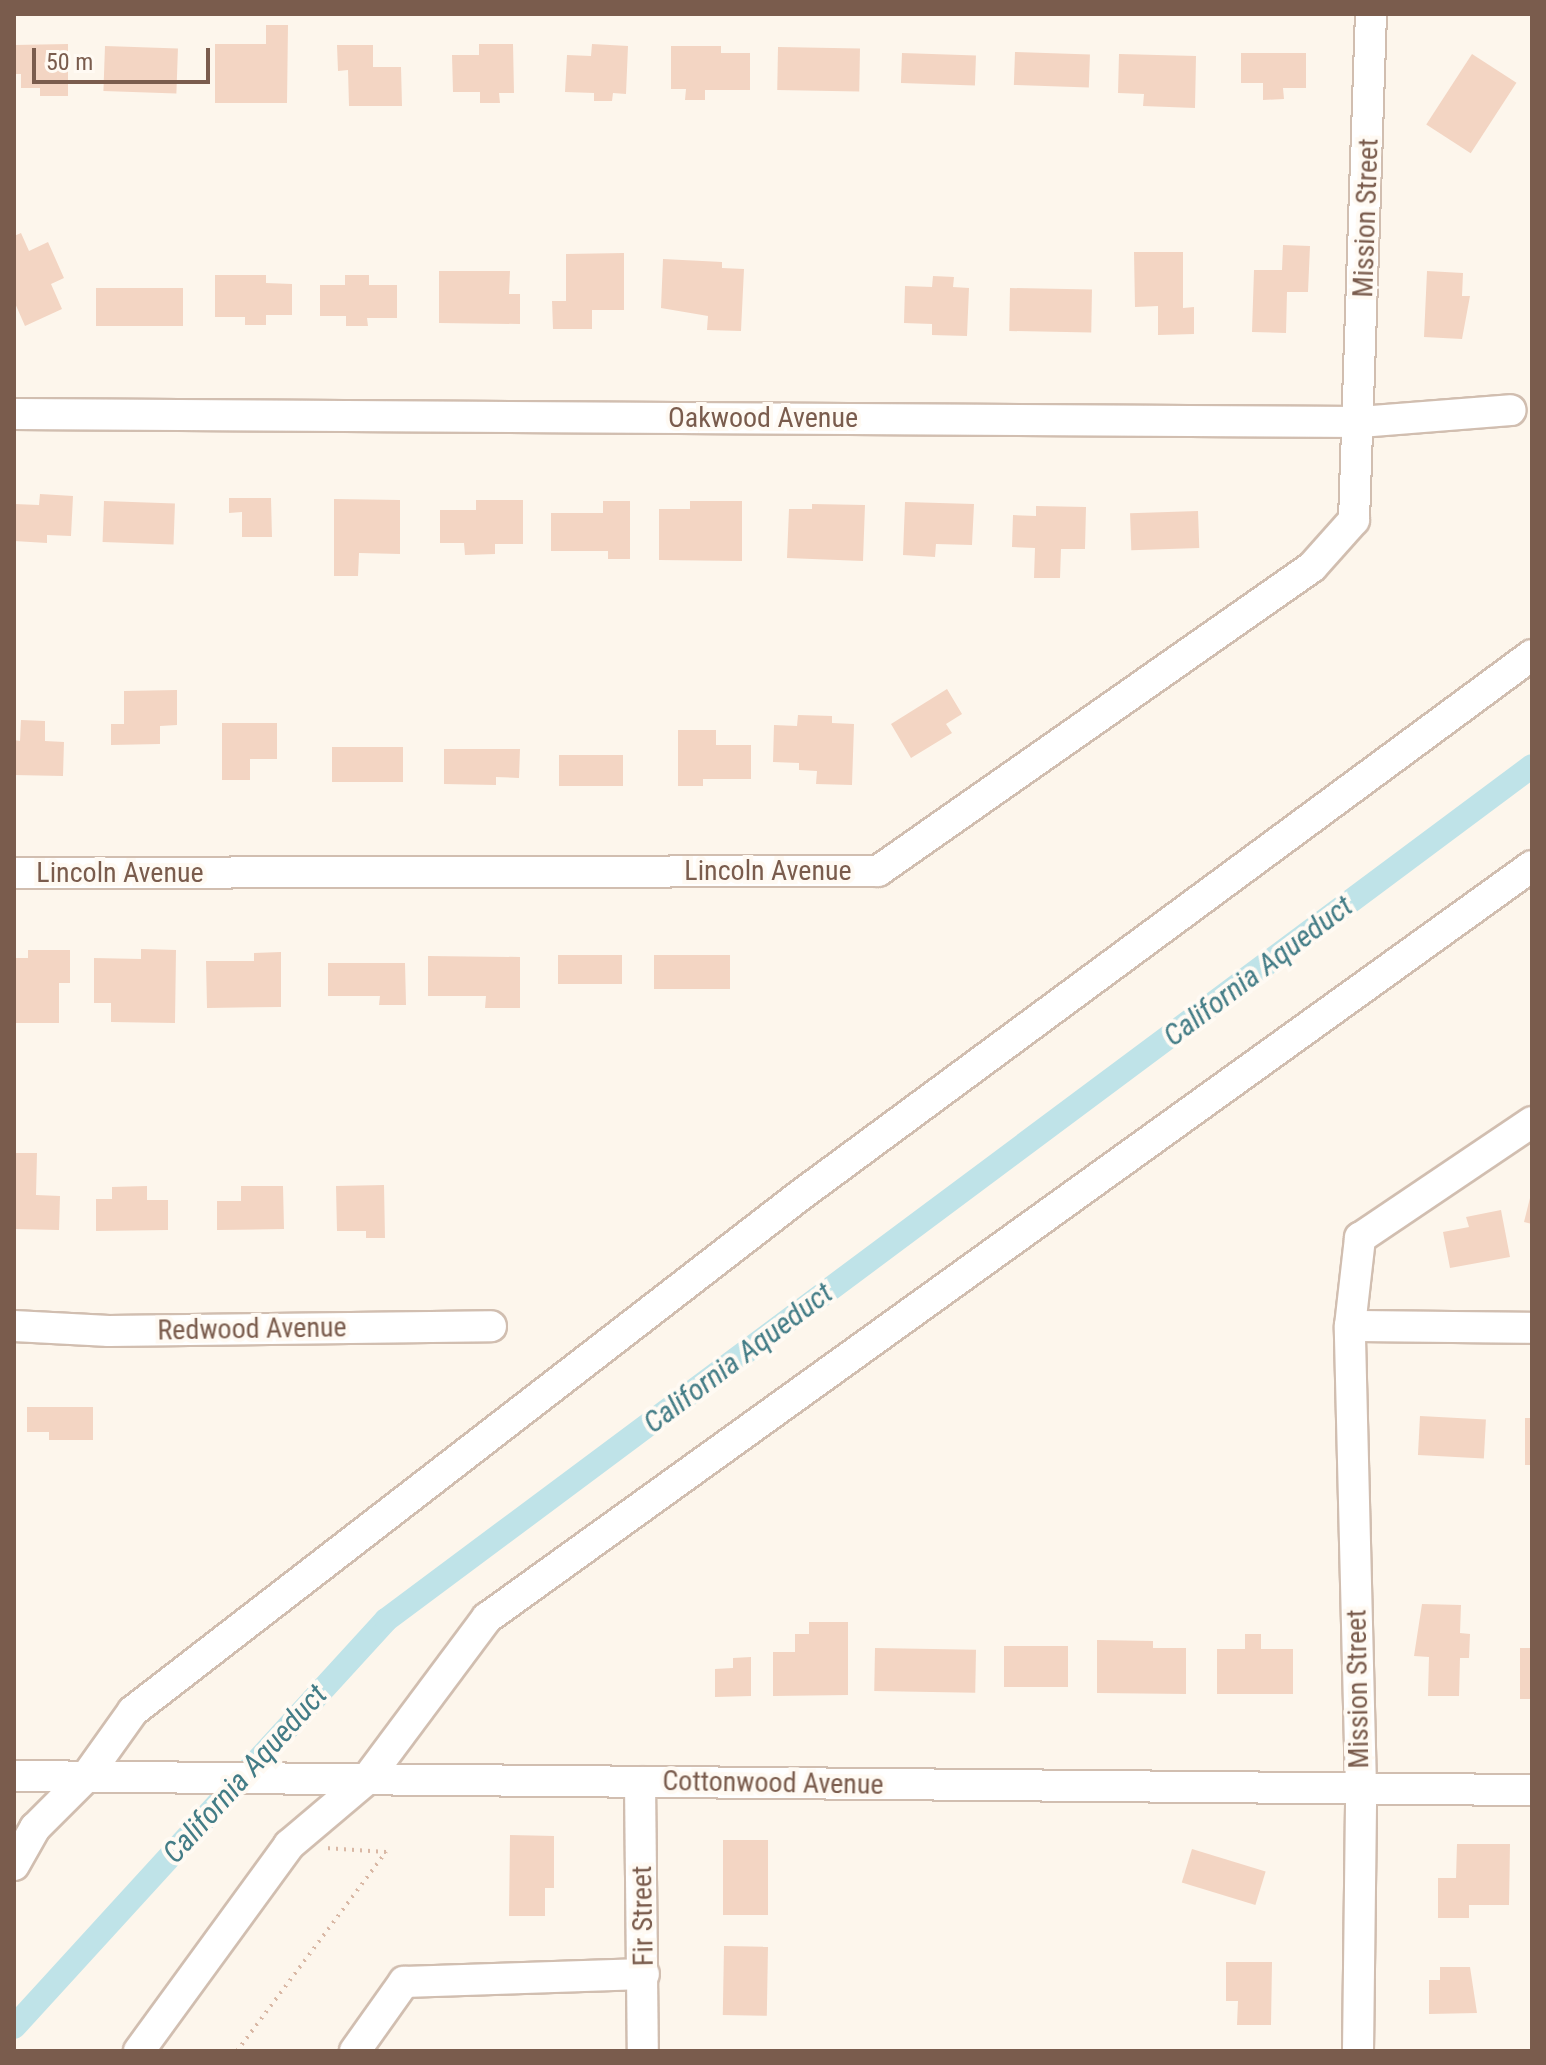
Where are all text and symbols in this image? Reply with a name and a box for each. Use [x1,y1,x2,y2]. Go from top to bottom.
scale bar [36,32,214,82]
text: 50 m [46,48,93,76]
street label: Mission Street [1346,138,1386,298]
street label: Oakwood Avenue [668,401,858,435]
street label: Lincoln Avenue [684,854,852,888]
street label: Lincoln Avenue [36,856,204,890]
water label: California Aqueduct [1156,888,1360,1054]
water label: California Aqueduct [636,1275,840,1441]
street label: Redwood Avenue [157,1311,347,1347]
street label: Mission Street [1340,1609,1376,1769]
water label: California Aqueduct [155,1677,335,1871]
street label: Cottonwood Avenue [662,1764,884,1802]
street label: Fir Street [625,1865,661,1967]

